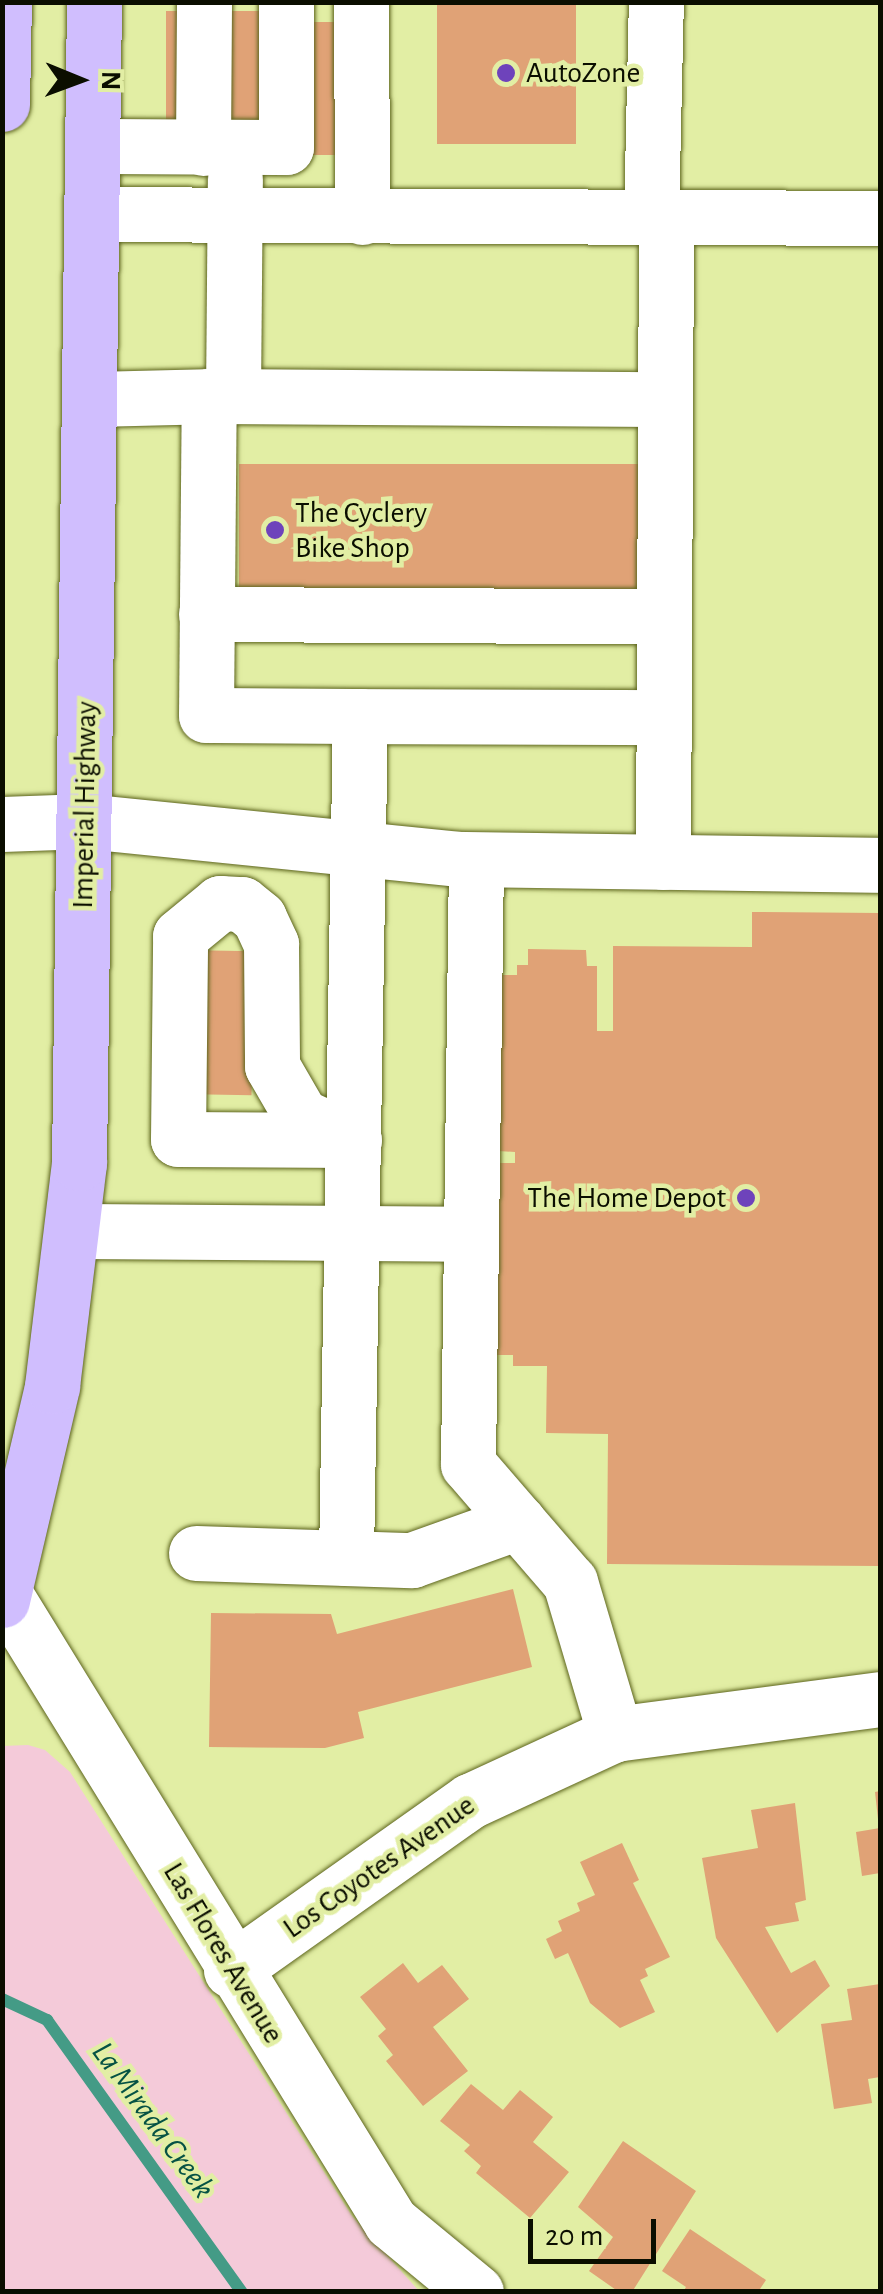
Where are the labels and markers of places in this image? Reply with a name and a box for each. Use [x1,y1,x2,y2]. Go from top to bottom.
place label: AutoZone [526,55,640,91]
marker: AutoZone [495,62,517,84]
place label: The Cyclery Bike Shop [295,495,427,566]
marker: The Cyclery Bike Shop [264,519,286,541]
place label: The Home Depot [527,1180,726,1216]
marker: The Home Depot [735,1187,757,1209]

